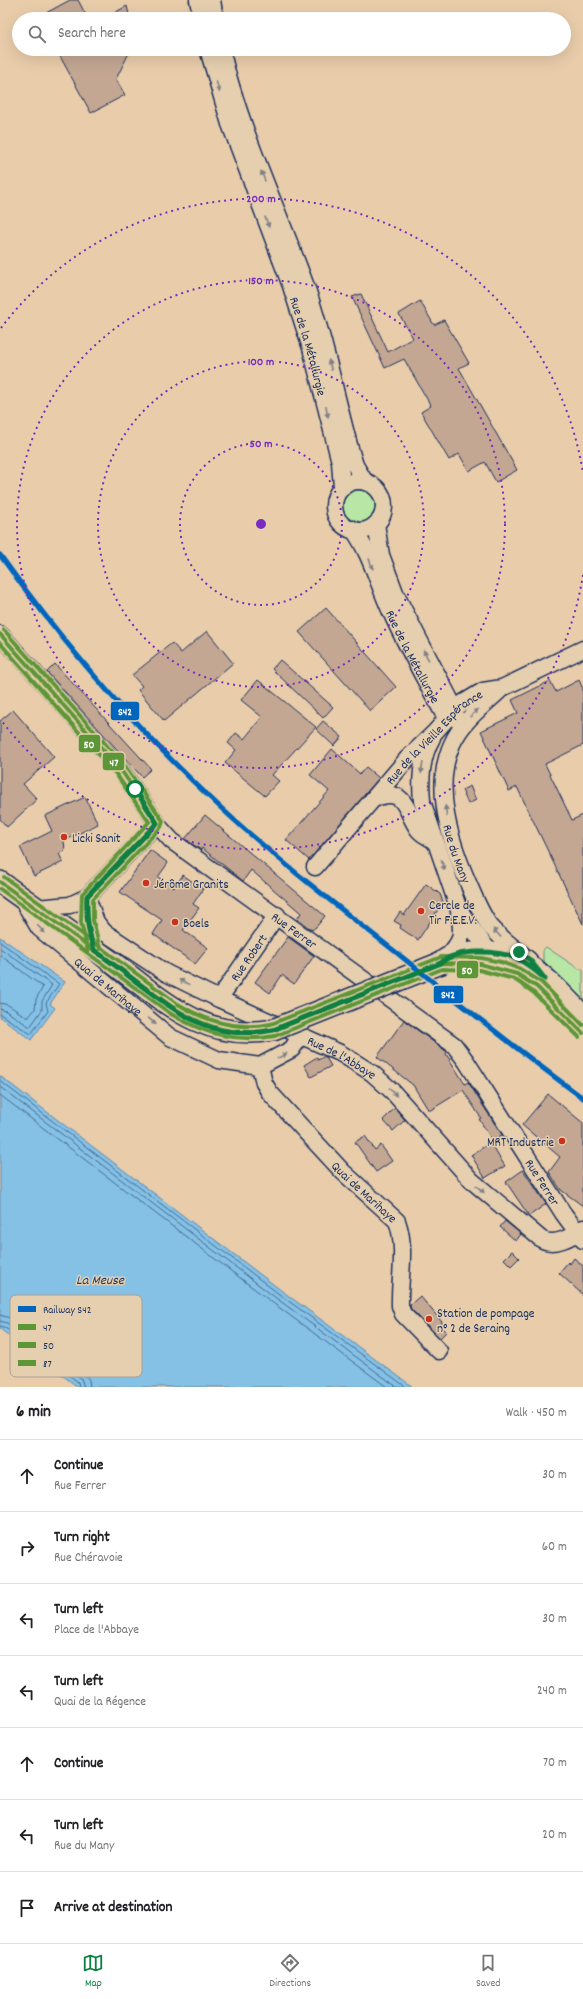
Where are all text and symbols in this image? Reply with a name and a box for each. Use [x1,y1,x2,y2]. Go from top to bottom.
search box [12,12,571,56]
icon: search [26,23,48,45]
text: Search here [58,23,126,45]
one-way arrow [215,81,221,93]
one-way arrow [260,170,266,182]
text: 200 m [246,191,276,208]
one-way arrow [265,216,271,228]
text: 150 m [248,273,274,290]
street label: Rue de la Métallurgie [283,295,330,398]
text: 100 m [248,354,274,371]
one-way arrow [326,359,332,371]
one-way arrow [325,406,331,418]
text: 50 m [249,436,273,453]
centre of rings [254,517,268,531]
one-way arrow [368,558,374,570]
street label: Rue de la Métallurgie [379,608,443,708]
one-way arrow [423,649,429,661]
street label: Rue de la Vieille Espérance [382,686,487,790]
line badge: S42 [110,701,140,721]
text: S42 [118,705,132,721]
one-way arrow [469,708,479,717]
line badge: 50 [78,734,101,753]
text: 50 [83,738,95,754]
line badge: 47 [102,752,125,771]
text: 47 [110,756,119,772]
one-way arrow [419,762,425,774]
route start [126,780,144,798]
one-way arrow [443,805,449,817]
street label: Rue du Many [436,823,474,887]
place label: Licki Sanit [72,830,121,849]
marker: Licki Sanit [59,832,69,842]
one-way arrow [441,859,447,871]
place label: Jérôme Granits [154,876,229,895]
marker: Jérôme Granits [141,878,151,888]
place label: Cercle de Tir F.E.E.V. [429,897,477,931]
marker: Cercle de Tir F.E.E.V. [416,906,426,916]
street label: Rue Ferrer [266,909,320,955]
place label: Boels [183,915,209,934]
marker: Boels [170,917,180,927]
one-way arrow [37,924,46,934]
one-way arrow [492,928,502,938]
street label: Rue Robert [227,931,273,986]
route end [510,943,528,961]
street label: Quai de Marihaye [69,954,145,1022]
line badge: 50 [456,960,479,979]
text: 50 [461,964,473,980]
one-way arrow [179,979,190,985]
line badge: S42 [433,985,464,1004]
text: S42 [441,988,455,1004]
one-way arrow [146,1017,157,1026]
street label: Rue de l'Abbaye [304,1033,380,1085]
one-way arrow [276,1052,288,1059]
one-way arrow [388,1087,397,1098]
place label: MRT Industrie [487,1134,554,1153]
marker: MRT Industrie [557,1136,567,1146]
street label: Rue Ferrer [519,1156,563,1211]
street label: Quai de Marihaye [326,1158,401,1229]
one-way arrow [475,1184,485,1193]
water label: La Meuse [76,1271,125,1291]
legend [10,1295,142,1377]
text: Railway S42 [43,1303,92,1319]
place label: Station de pompage n° 2 de Seraing [437,1305,535,1339]
marker: Station de pompage n° 2 de Seraing [424,1314,434,1324]
text: 47 [43,1321,52,1337]
text: 50 [43,1339,54,1355]
text: 87 [43,1357,52,1373]
text: 6 min [16,1401,51,1425]
text: Walk · 450 m [506,1404,567,1423]
text: Continue [54,1455,103,1477]
icon: ahead [16,1465,38,1487]
text: 30 m [542,1466,567,1485]
text: Rue Ferrer [54,1477,106,1496]
text: Turn right [54,1527,110,1549]
icon: right [16,1537,38,1559]
text: 60 m [542,1538,567,1557]
text: Rue Chéravoie [54,1549,123,1568]
text: Turn left [54,1599,103,1621]
icon: left [16,1609,38,1631]
text: 30 m [542,1610,567,1629]
text: Place de l'Abbaye [54,1621,139,1640]
text: Turn left [54,1671,103,1693]
icon: left [16,1681,38,1703]
text: 240 m [537,1682,567,1701]
text: Quai de la Régence [54,1693,146,1712]
icon: ahead [16,1753,38,1775]
text: Continue [54,1753,103,1775]
text: 70 m [543,1754,567,1773]
text: Turn left [54,1815,103,1837]
icon: left [16,1825,38,1847]
text: 20 m [542,1826,567,1845]
text: Rue du Many [54,1837,114,1856]
icon: arrive [16,1897,38,1919]
text: Arrive at destination [54,1897,172,1919]
tab: Map [82,1952,104,1992]
tab: Directions [269,1952,311,1992]
tab: Saved [476,1952,501,1992]

